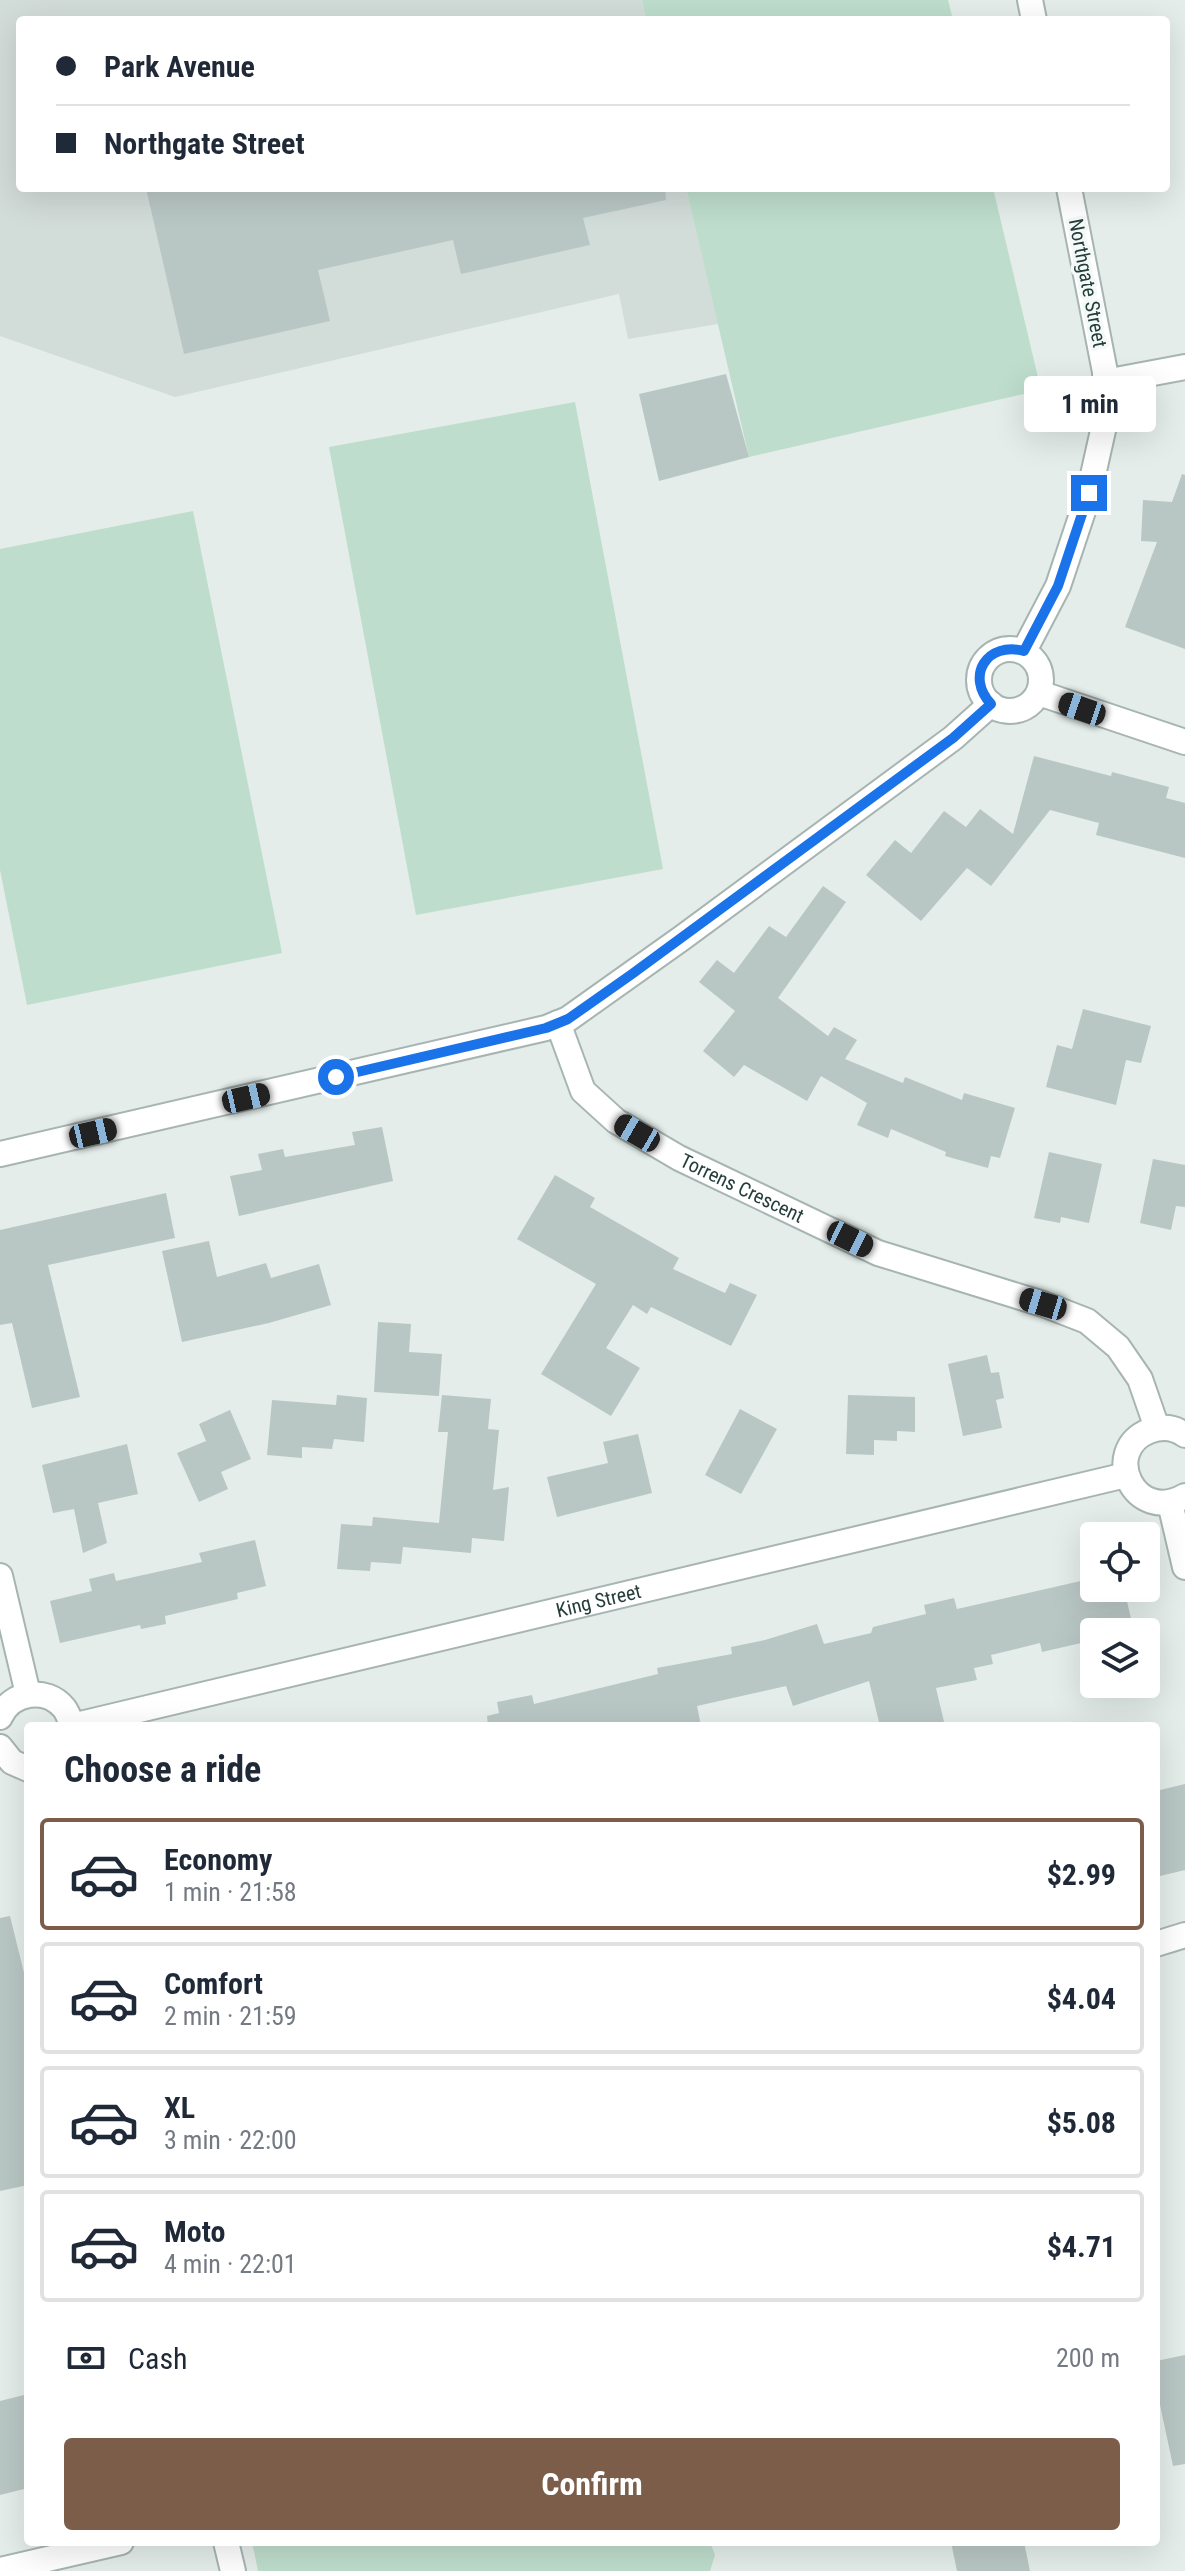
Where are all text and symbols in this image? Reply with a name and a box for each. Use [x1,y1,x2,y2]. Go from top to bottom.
text: Park Avenue [104,49,255,84]
text: Northgate Street [104,126,305,161]
street label: Northgate Street [1064,217,1112,350]
callout: 1 min [1023,377,1155,433]
text: 1 min [1061,389,1119,419]
route end [1071,475,1107,511]
car [1055,690,1109,728]
route start [318,1059,354,1095]
car [220,1081,272,1115]
car [610,1111,664,1155]
car [67,1116,119,1150]
street label: Torrens Crescent [676,1148,808,1228]
car [823,1218,877,1260]
car [1017,1286,1069,1322]
map controls [1080,1522,1160,1698]
button: locate [1080,1522,1160,1602]
street label: King Street [554,1579,644,1622]
button: layers [1080,1618,1160,1698]
text: Choose a ride [64,1749,261,1791]
icon: car [68,1838,140,1910]
text: Economy [164,1842,272,1877]
text: $2.99 [1047,1857,1116,1892]
text: 1 min · 21:58 [164,1877,297,1907]
icon: car [68,1962,140,2034]
text: Comfort [164,1966,263,2001]
text: $4.04 [1047,1981,1116,2016]
text: 2 min · 21:59 [164,2001,297,2031]
icon: car [68,2086,140,2158]
text: XL [164,2090,195,2125]
text: $5.08 [1047,2105,1116,2140]
text: 3 min · 22:00 [164,2125,297,2155]
icon: car [68,2210,140,2282]
text: Moto [164,2214,225,2249]
text: $4.71 [1047,2229,1116,2264]
text: 4 min · 22:01 [164,2249,297,2279]
icon: cash [64,2336,108,2380]
text: Cash [128,2341,188,2376]
text: 200 m [1056,2343,1120,2373]
button: Confirm [64,2438,1120,2530]

